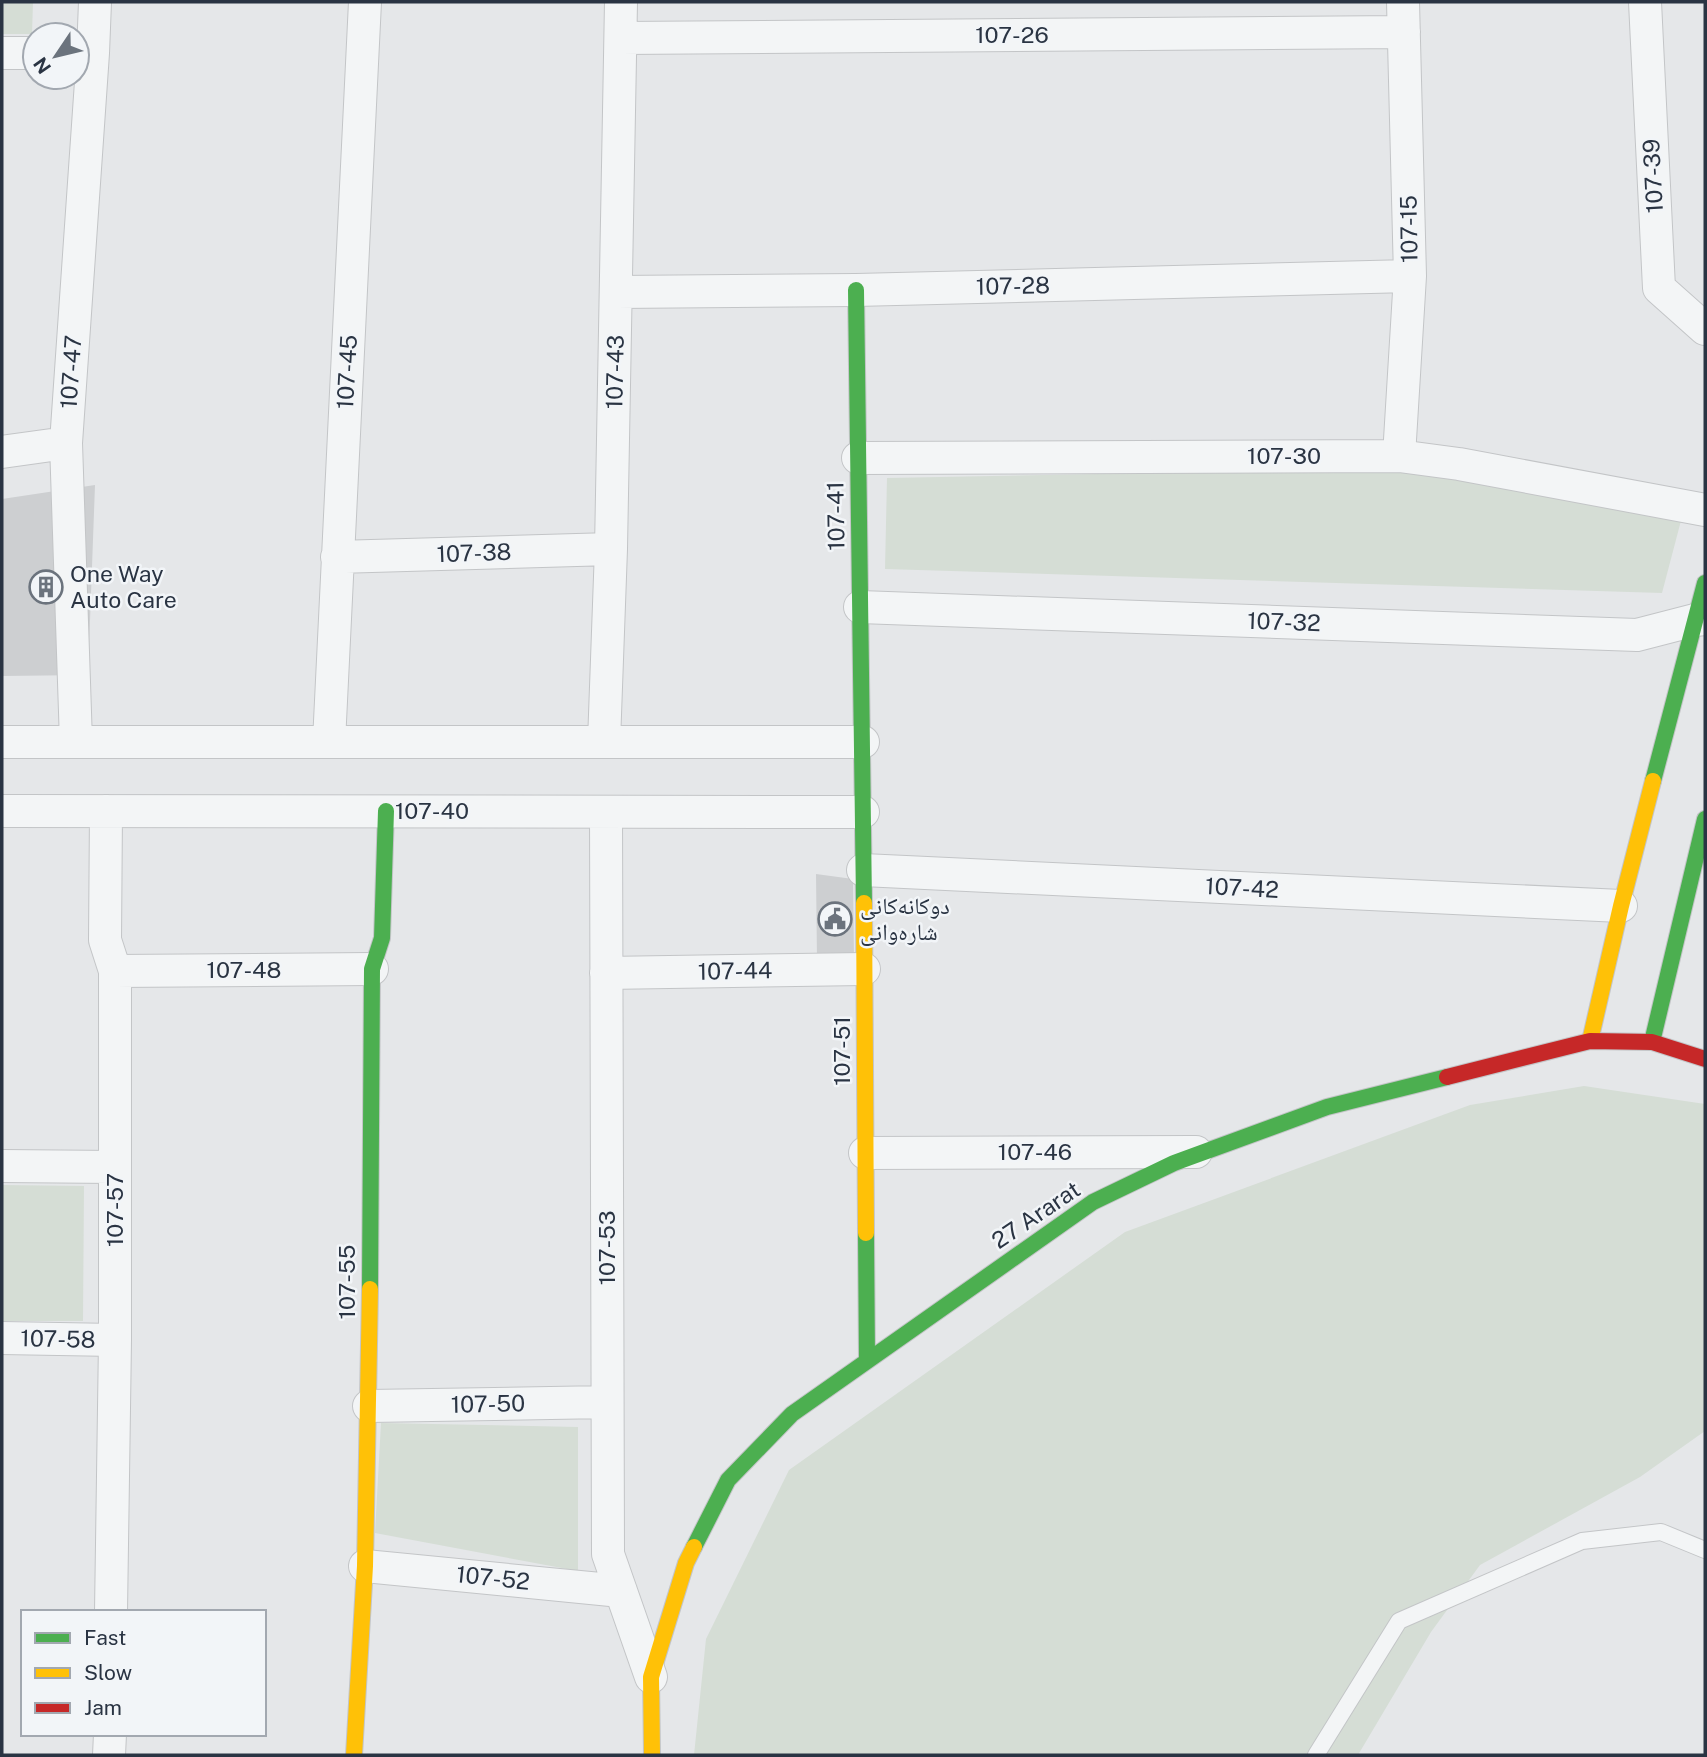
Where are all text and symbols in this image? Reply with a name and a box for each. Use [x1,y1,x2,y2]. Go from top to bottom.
north arrow [21,21,91,91]
street label: 107-26 [975,21,1049,48]
text: N [29,53,55,78]
street label: 107-39 [1637,138,1668,214]
street label: 107-15 [1394,195,1423,263]
street label: 107-28 [976,271,1050,300]
street label: 107-47 [54,334,87,410]
street label: 107-45 [331,334,362,410]
street label: 107-43 [600,335,629,409]
street label: 107-30 [1247,442,1321,469]
street label: 107-41 [821,481,850,551]
street label: 107-38 [436,538,512,567]
place label: One Way Auto Care [70,560,177,613]
building icon: One Way Auto Care [27,568,65,606]
street label: 107-32 [1247,607,1321,636]
street label: 107-40 [395,797,469,824]
street label: 107-42 [1205,872,1280,903]
place label: دوکانەکانی شارەوانی [860,892,950,946]
public building icon: دوکانەکانی شارەوانی [816,900,854,938]
street label: 107-48 [207,956,281,983]
street label: 107-44 [698,956,772,985]
street label: 107-51 [828,1016,855,1086]
street label: 107-46 [998,1138,1072,1165]
street label: 107-57 [101,1173,128,1247]
street label: 27 Ararat [987,1175,1085,1254]
street label: 107-53 [593,1211,620,1285]
street label: 107-55 [333,1245,360,1319]
street label: 107-58 [20,1324,96,1353]
street label: 107-50 [451,1389,525,1418]
street label: 107-52 [455,1560,531,1595]
legend [21,1610,266,1736]
text: Fast [84,1625,126,1650]
text: Slow [84,1660,132,1685]
text: Jam [84,1695,122,1720]

